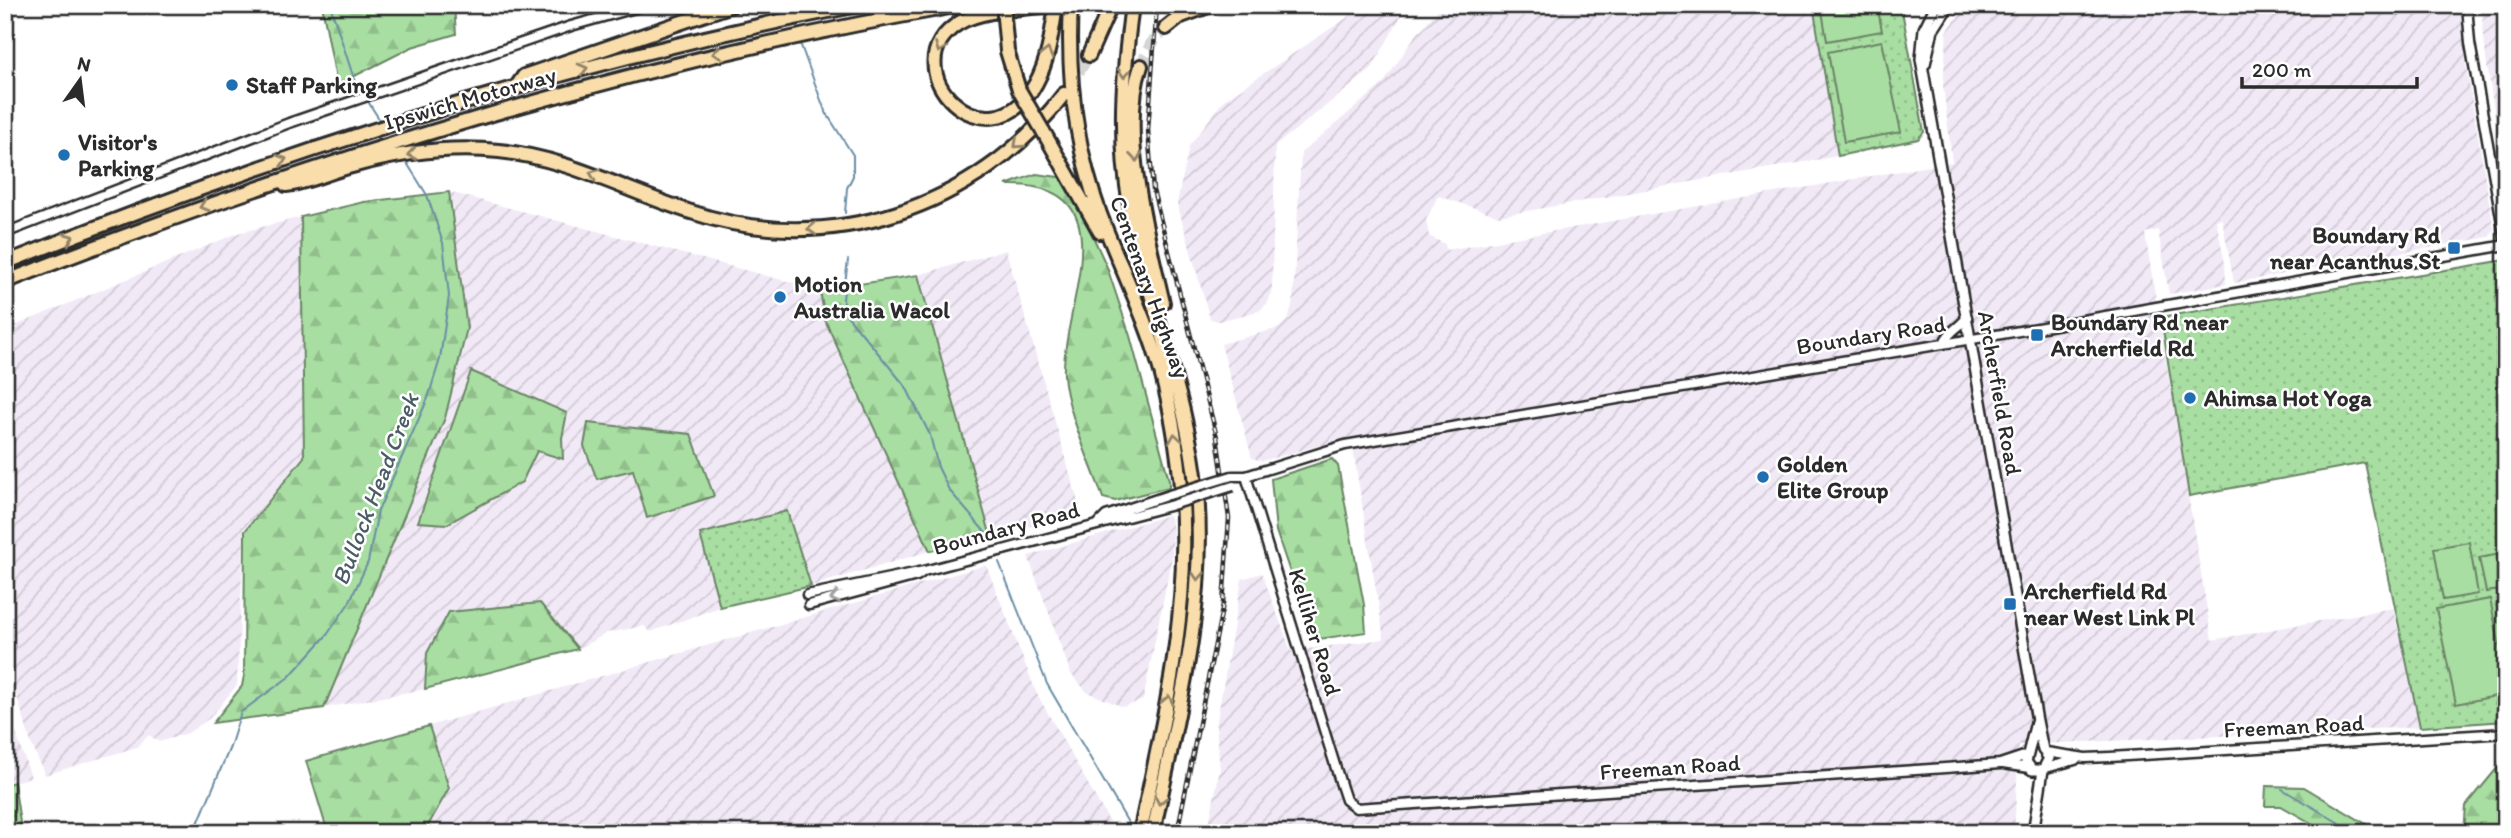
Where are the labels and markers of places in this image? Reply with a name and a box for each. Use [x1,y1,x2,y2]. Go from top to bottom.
place label: Staff Parking [246,71,378,99]
marker: Staff Parking [224,77,240,93]
place label: Visitor's Parking [78,128,158,182]
marker: Visitor's Parking [56,147,72,163]
place label: Boundary Rd near Acanthus St [2269,221,2441,275]
marker: Boundary Rd near Acanthus St [2446,240,2462,256]
place label: Motion Australia Wacol [793,270,950,324]
marker: Motion Australia Wacol [772,289,788,305]
place label: Boundary Rd near Archerfield Rd [2050,308,2229,362]
marker: Boundary Rd near Archerfield Rd [2029,327,2045,343]
place label: Ahimsa Hot Yoga [2203,384,2372,412]
marker: Ahimsa Hot Yoga [2182,390,2198,406]
place label: Golden Elite Group [1777,450,1888,504]
marker: Golden Elite Group [1755,469,1771,485]
place label: Archerfield Rd near West Link Pl [2023,577,2195,631]
marker: Archerfield Rd near West Link Pl [2002,596,2018,612]

